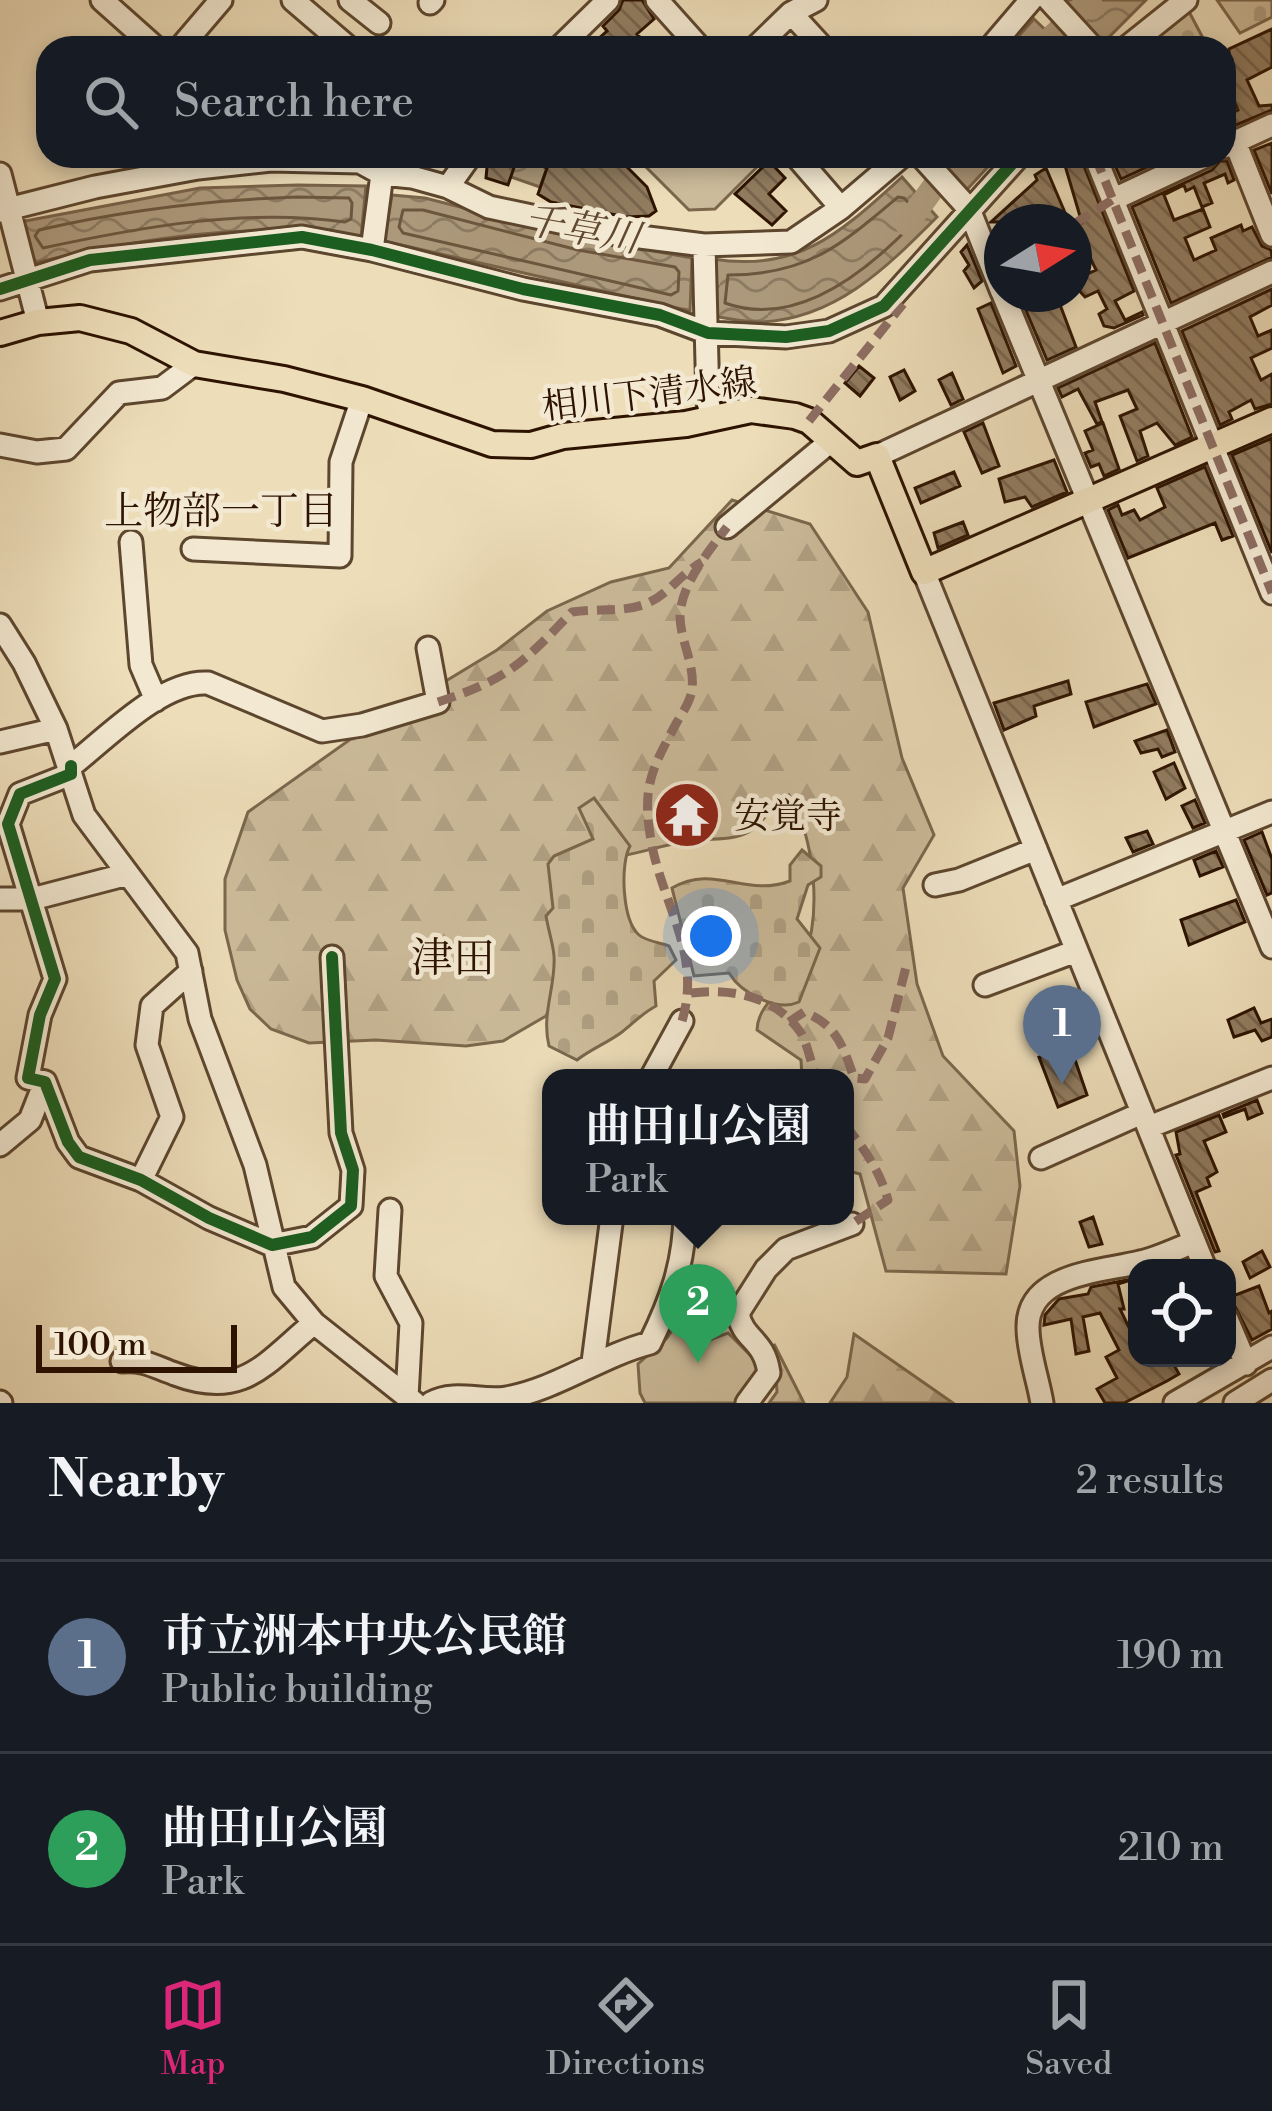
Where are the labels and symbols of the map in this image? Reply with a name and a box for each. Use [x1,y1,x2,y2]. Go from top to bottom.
water label: 千草川 [520,196,647,265]
north arrow [984,204,1092,312]
street label: 相川下清水線 [539,360,759,431]
district label: 上物部一丁目 [104,488,338,537]
temple icon: 安覚寺 [652,780,722,850]
place label: 安覚寺 [734,795,842,840]
your location [681,906,741,966]
district label: 津田 [411,933,495,986]
pin: 1 [1023,985,1101,1084]
pin: 2 [659,1264,737,1363]
scale bar [36,1319,237,1372]

